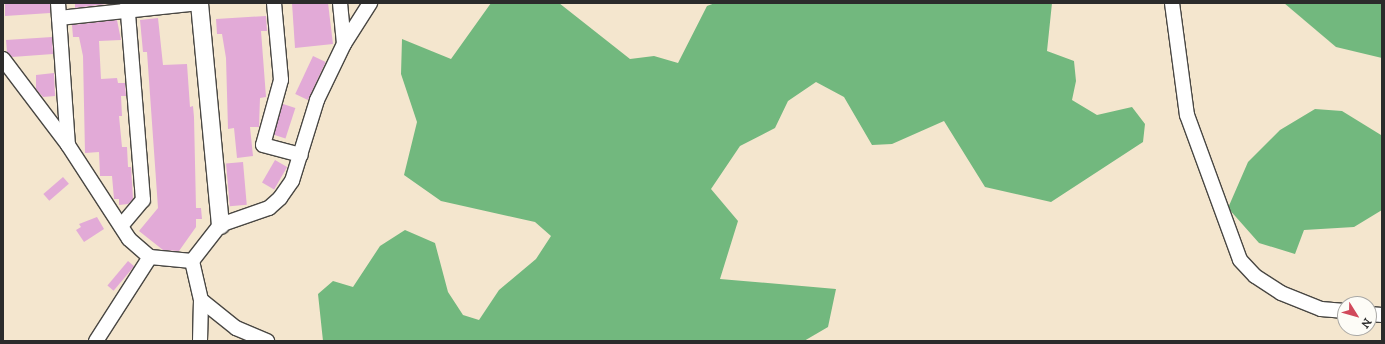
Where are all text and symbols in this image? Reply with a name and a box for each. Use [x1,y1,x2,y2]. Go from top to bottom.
north arrow [1337,296,1377,336]
text: N [1357,315,1374,330]

